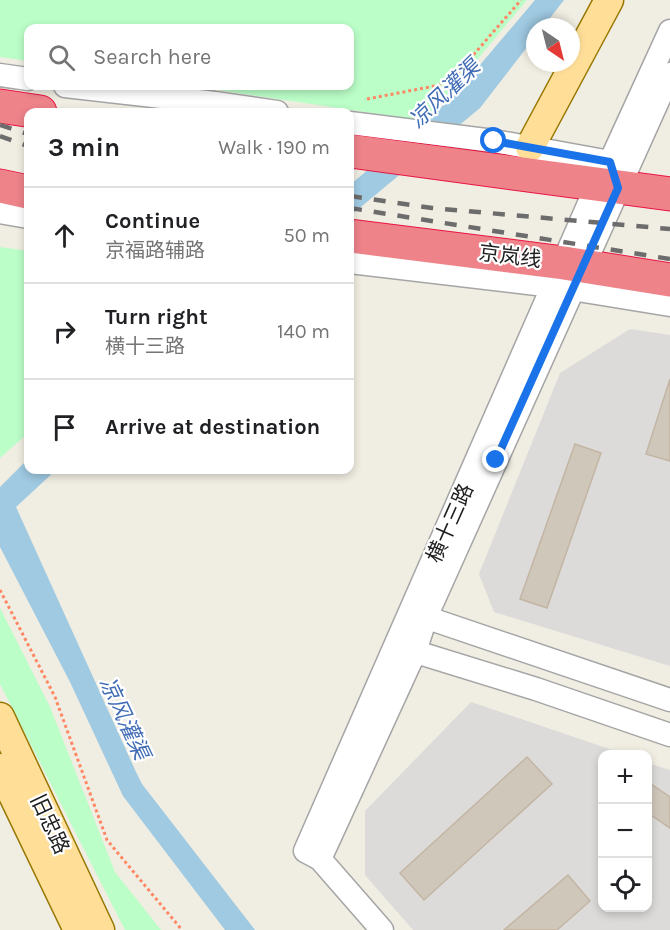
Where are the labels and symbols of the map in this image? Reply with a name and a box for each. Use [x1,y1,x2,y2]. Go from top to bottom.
north arrow [526,18,580,72]
water label: 凉风灌渠 [404,52,488,134]
route start [480,127,506,153]
street label: 京岚线 [477,240,543,272]
route end [482,446,508,472]
street label: 横十三路 [422,480,478,566]
water label: 凉风灌渠 [94,673,156,767]
street label: 旧忠路 [26,790,74,858]

